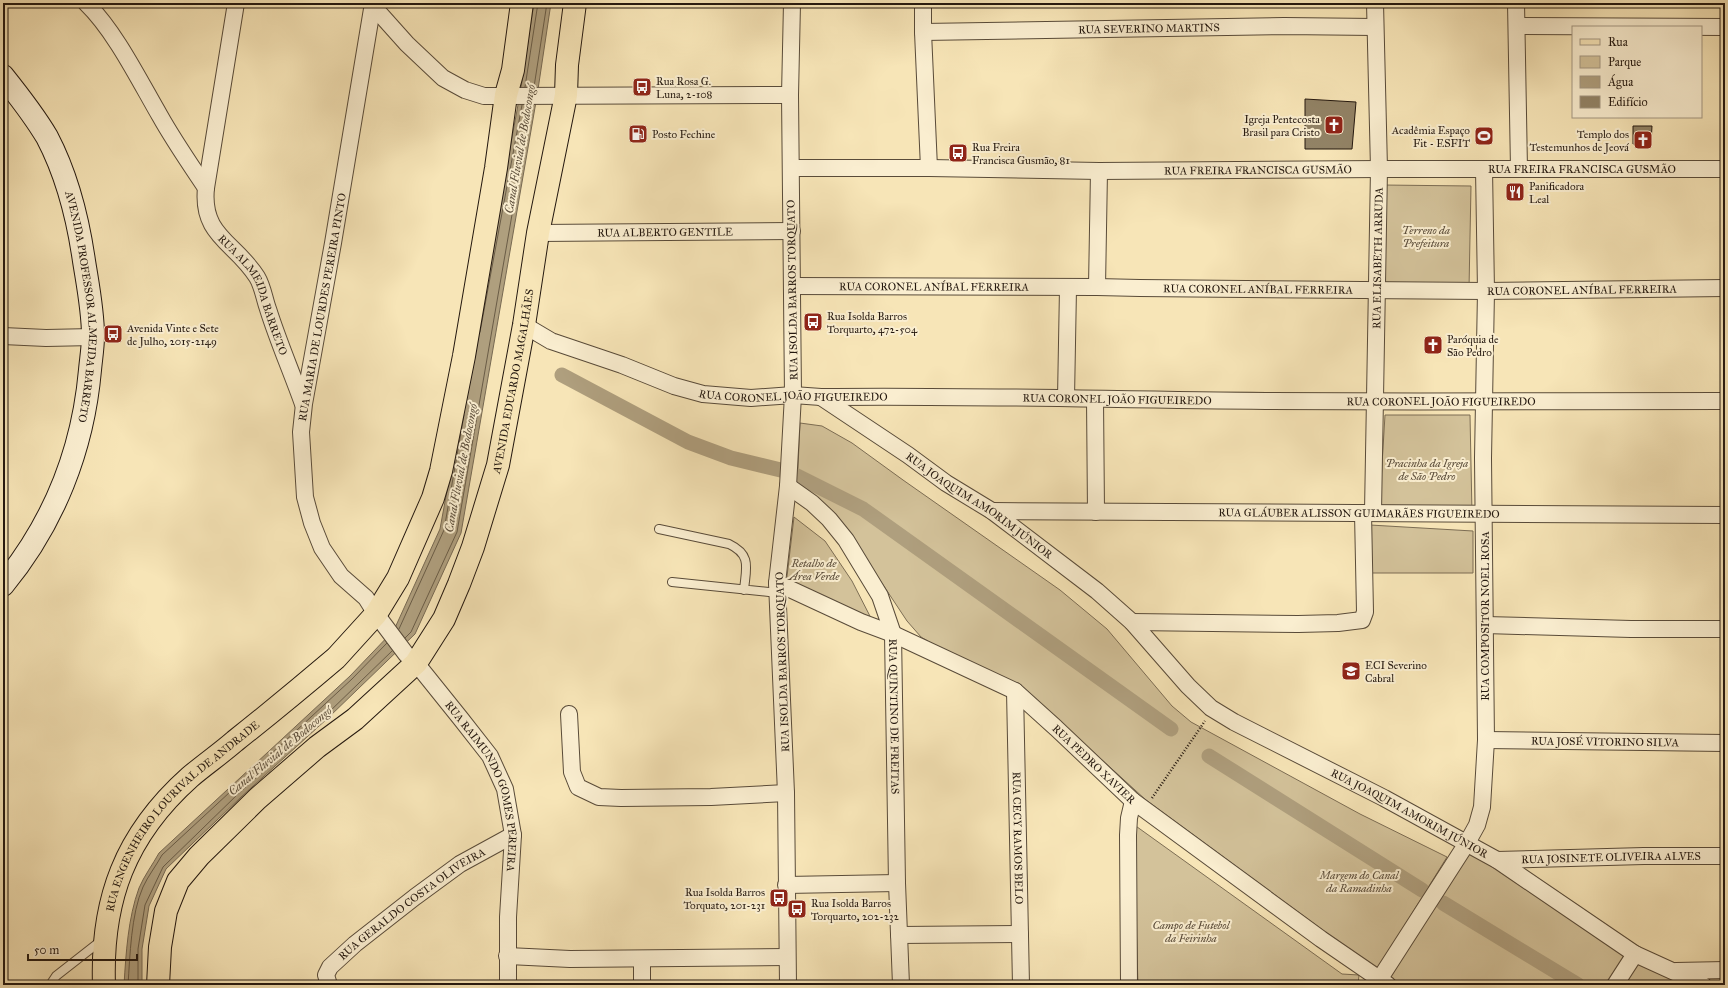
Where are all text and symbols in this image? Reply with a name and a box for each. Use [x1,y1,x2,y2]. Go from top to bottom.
street label: RUA SEVERINO MARTINS [1078,21,1220,36]
legend [1572,26,1702,118]
text: Rua [1608,35,1629,49]
text: Parque [1608,55,1641,70]
text: Água [1607,74,1634,90]
place label: Rua Rosa G. Luna, 2-108 [656,75,713,101]
bus stop icon: Rua Rosa G. Luna, 2-108 [631,76,653,98]
water label: Canal Fluvial de Bodocongó [502,82,538,215]
text: Edifício [1608,95,1648,109]
place label: Igreja Pentecosta Brasil para Cristo [1242,113,1320,139]
church icon: Igreja Pentecosta Brasil para Cristo [1323,114,1345,136]
fuel station icon: Posto Fechine [627,123,649,145]
place label: Acadêmia Espaço Fit - ESFIT [1391,124,1470,150]
sports icon: Acadêmia Espaço Fit - ESFIT [1473,125,1495,147]
place label: Posto Fechine [652,128,716,141]
place label: Templo dos Testemunhos de Jeová [1529,128,1629,155]
church icon: Templo dos Testemunhos de Jeová [1632,129,1654,151]
place label: Rua Freira Francisca Gusmão, 81 [972,141,1070,167]
bus stop icon: Rua Freira Francisca Gusmão, 81 [947,142,969,164]
street label: RUA FREIRA FRANCISCA GUSMÃO [1164,163,1352,178]
street label: RUA FREIRA FRANCISCA GUSMÃO [1488,163,1676,176]
place label: Panificadora Leal [1529,180,1585,206]
restaurant icon: Panificadora Leal [1504,181,1526,203]
street label: RUA ELISABETH ARRUDA [1370,187,1386,329]
street label: AVENIDA PROFESSOR ALMEIDA BARRETO [62,188,99,424]
street label: RUA MARIA DE LOURDES PEREIRA PINTO [296,192,349,422]
street label: RUA ISOLDA BARROS TORQUATO [784,200,801,380]
park label: Terreno da Prefeitura [1402,224,1450,250]
street label: RUA ALBERTO GENTILE [597,225,733,240]
street label: RUA ALMEIDA BARRETO [215,232,290,357]
street label: RUA CORONEL ANÍBAL FERREIRA [839,279,1030,294]
street label: RUA CORONEL ANÍBAL FERREIRA [1163,282,1354,297]
street label: RUA CORONEL ANÍBAL FERREIRA [1487,283,1678,298]
street label: AVENIDA EDUARDO MAGALHÃES [490,288,536,476]
place label: Rua Isolda Barros Torquarto, 472-504 [827,310,918,337]
bus stop icon: Rua Isolda Barros Torquarto, 472-504 [802,311,824,333]
place label: Avenida Vinte e Sete de Julho, 2015-2149 [126,322,219,349]
bus stop icon: Avenida Vinte e Sete de Julho, 2015-2149 [102,323,124,345]
place label: Paróquia de São Pedro [1447,333,1499,359]
church icon: Paróquia de São Pedro [1422,334,1444,356]
street label: RUA CORONEL JOÃO FIGUEIREDO [697,387,888,405]
street label: RUA CORONEL JOÃO FIGUEIREDO [1023,392,1212,407]
street label: RUA CORONEL JOÃO FIGUEIREDO [1347,395,1536,409]
water label: Canal Fluvial de Bodocongó [442,401,481,533]
street label: RUA JOAQUIM AMORIM JÚNIOR [903,450,1055,562]
park label: Pracinha da Igreja de São Pedro [1386,457,1468,483]
street label: RUA GLÁUBER ALISSON GUIMARÃES FIGUEIREDO [1218,506,1500,521]
street label: RUA COMPOSITOR NOEL ROSA [1479,531,1492,701]
park label: Retalho de Área Verde [788,557,840,583]
street label: RUA ISOLDA BARROS TORQUATO [773,572,792,752]
street label: RUA QUINTINO DE FREITAS [886,639,902,794]
place label: ECI Severino Cabral [1365,659,1427,685]
school or university icon: ECI Severino Cabral [1340,660,1362,682]
street label: RUA RAIMUNDO GOMES PEREIRA [442,699,519,873]
water label: Canal Fluvial de Bodocongó [225,703,336,798]
street label: RUA ENGENHEIRO LOURIVAL DE ANDRADE [103,718,262,913]
street label: RUA PEDRO XAVIER [1049,722,1138,807]
street label: RUA JOSÉ VITORINO SILVA [1531,734,1680,749]
street label: RUA JOAQUIM AMORIM JÚNIOR [1329,766,1490,861]
street label: RUA CECY RAMOS BELO [1010,771,1025,905]
street label: RUA GERALDO COSTA OLIVEIRA [336,845,488,963]
street label: RUA JOSINETE OLIVEIRA ALVES [1521,850,1701,867]
park label: Margem do Canal da Ramadinha [1319,869,1399,895]
place label: Rua Isolda Barros Torquato, 201-231 [683,886,765,913]
bus stop icon: Rua Isolda Barros Torquato, 201-231 [768,887,790,909]
place label: Rua Isolda Barros Torquarto, 202-232 [811,897,900,924]
bus stop icon: Rua Isolda Barros Torquarto, 202-232 [786,898,808,920]
park label: Campo de Futebol da Feirinha [1153,919,1231,945]
scale bar [28,936,137,962]
text: 50 m [34,943,59,957]

